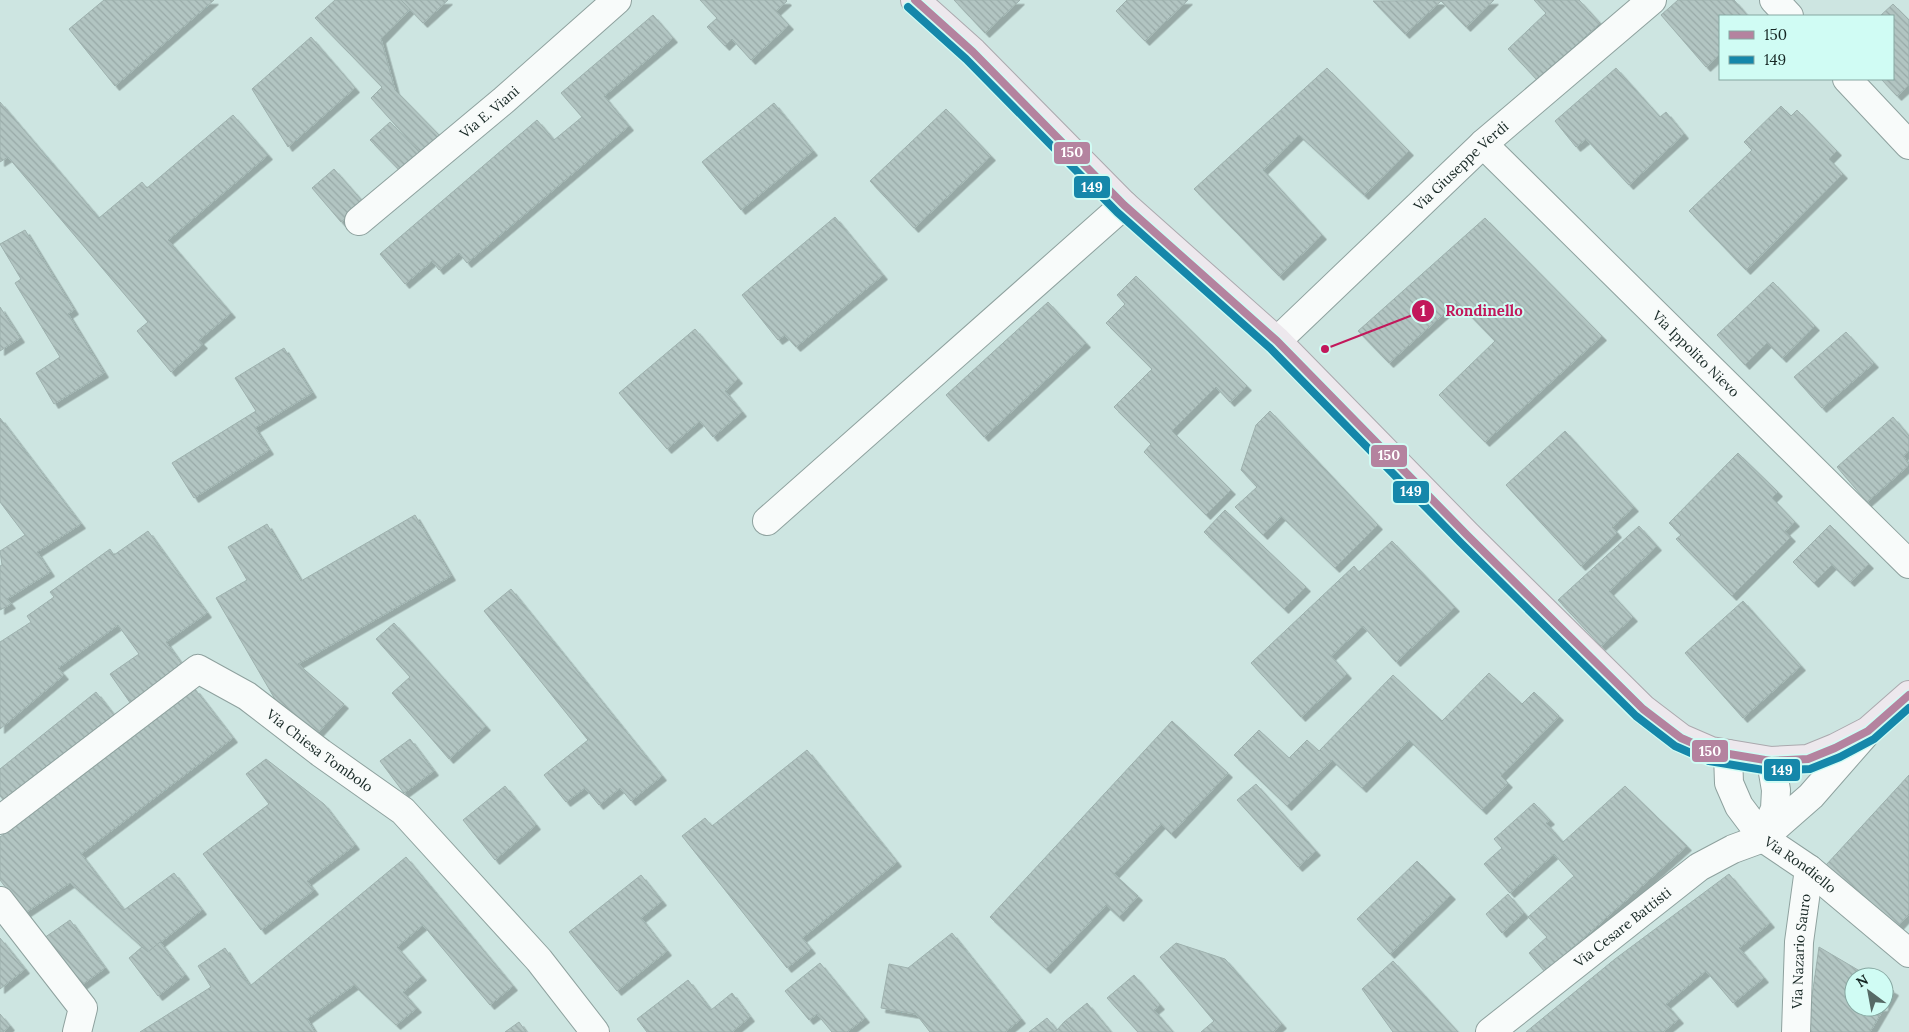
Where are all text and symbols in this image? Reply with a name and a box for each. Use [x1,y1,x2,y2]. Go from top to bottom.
legend [1719,15,1894,80]
text: 150 [1764,25,1787,44]
text: 149 [1764,50,1786,69]
street label: Via E. Viani [455,82,523,143]
street label: Via Giuseppe Verdi [1409,117,1512,215]
line badge: 150 [1053,141,1091,165]
text: 150 [1061,143,1083,161]
line badge: 149 [1073,175,1111,199]
text: 149 [1081,178,1103,196]
callout: Rondinello [1410,296,1533,326]
text: 1 [1420,301,1426,320]
text: Rondinello [1445,301,1523,320]
street label: Via Ippolito Nievo [1648,306,1743,401]
line badge: 150 [1370,444,1408,468]
text: 150 [1378,446,1400,464]
line badge: 149 [1392,480,1430,504]
text: 149 [1400,482,1422,500]
street label: Via Chiesa Tombolo [262,705,377,796]
line badge: 150 [1691,739,1729,763]
text: 150 [1699,742,1721,760]
line badge: 149 [1763,758,1801,782]
text: 149 [1771,761,1793,779]
street label: Via Rondiello [1760,832,1840,897]
street label: Via Cesare Battisti [1570,883,1675,972]
street label: Via Nazario Sauro [1788,893,1815,1010]
north arrow [1844,967,1894,1017]
text: N [1853,970,1872,991]

